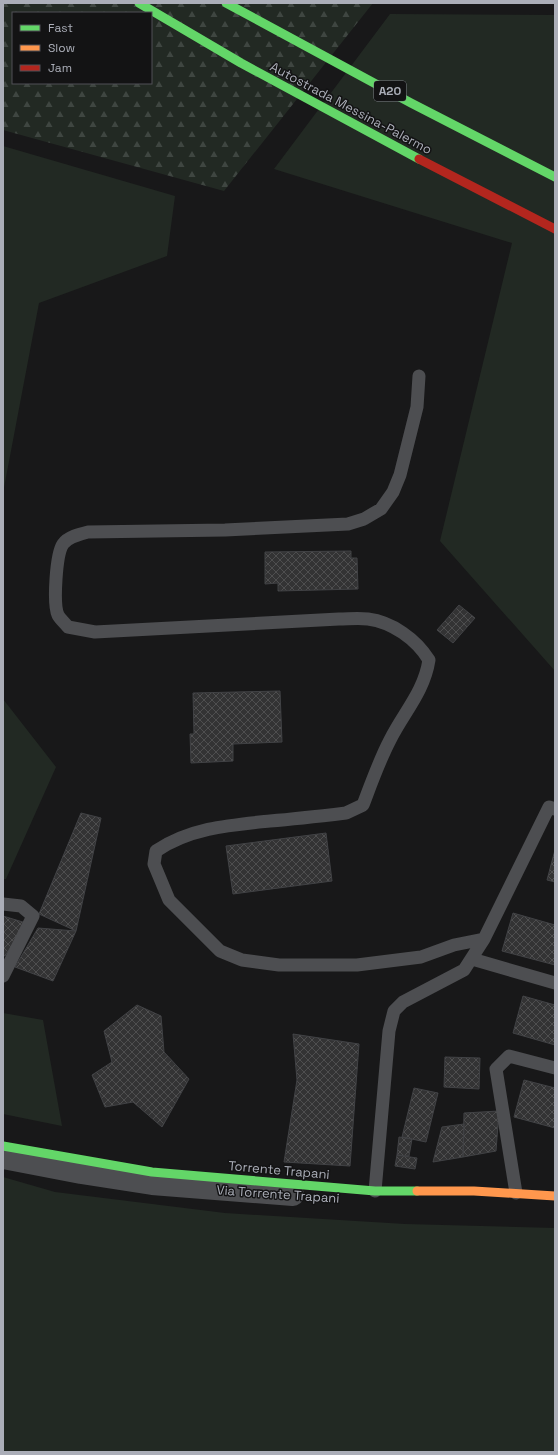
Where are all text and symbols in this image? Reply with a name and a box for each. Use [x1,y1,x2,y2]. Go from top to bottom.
legend [12,12,152,84]
text: Fast [48,20,73,36]
text: Slow [48,40,75,56]
street label: Autostrada Messina-Palermo [267,58,435,158]
text: Jam [48,60,72,76]
road number: A20 [374,81,406,101]
street label: Torrente Trapani [228,1157,330,1183]
street label: Via Torrente Trapani [216,1181,340,1207]

